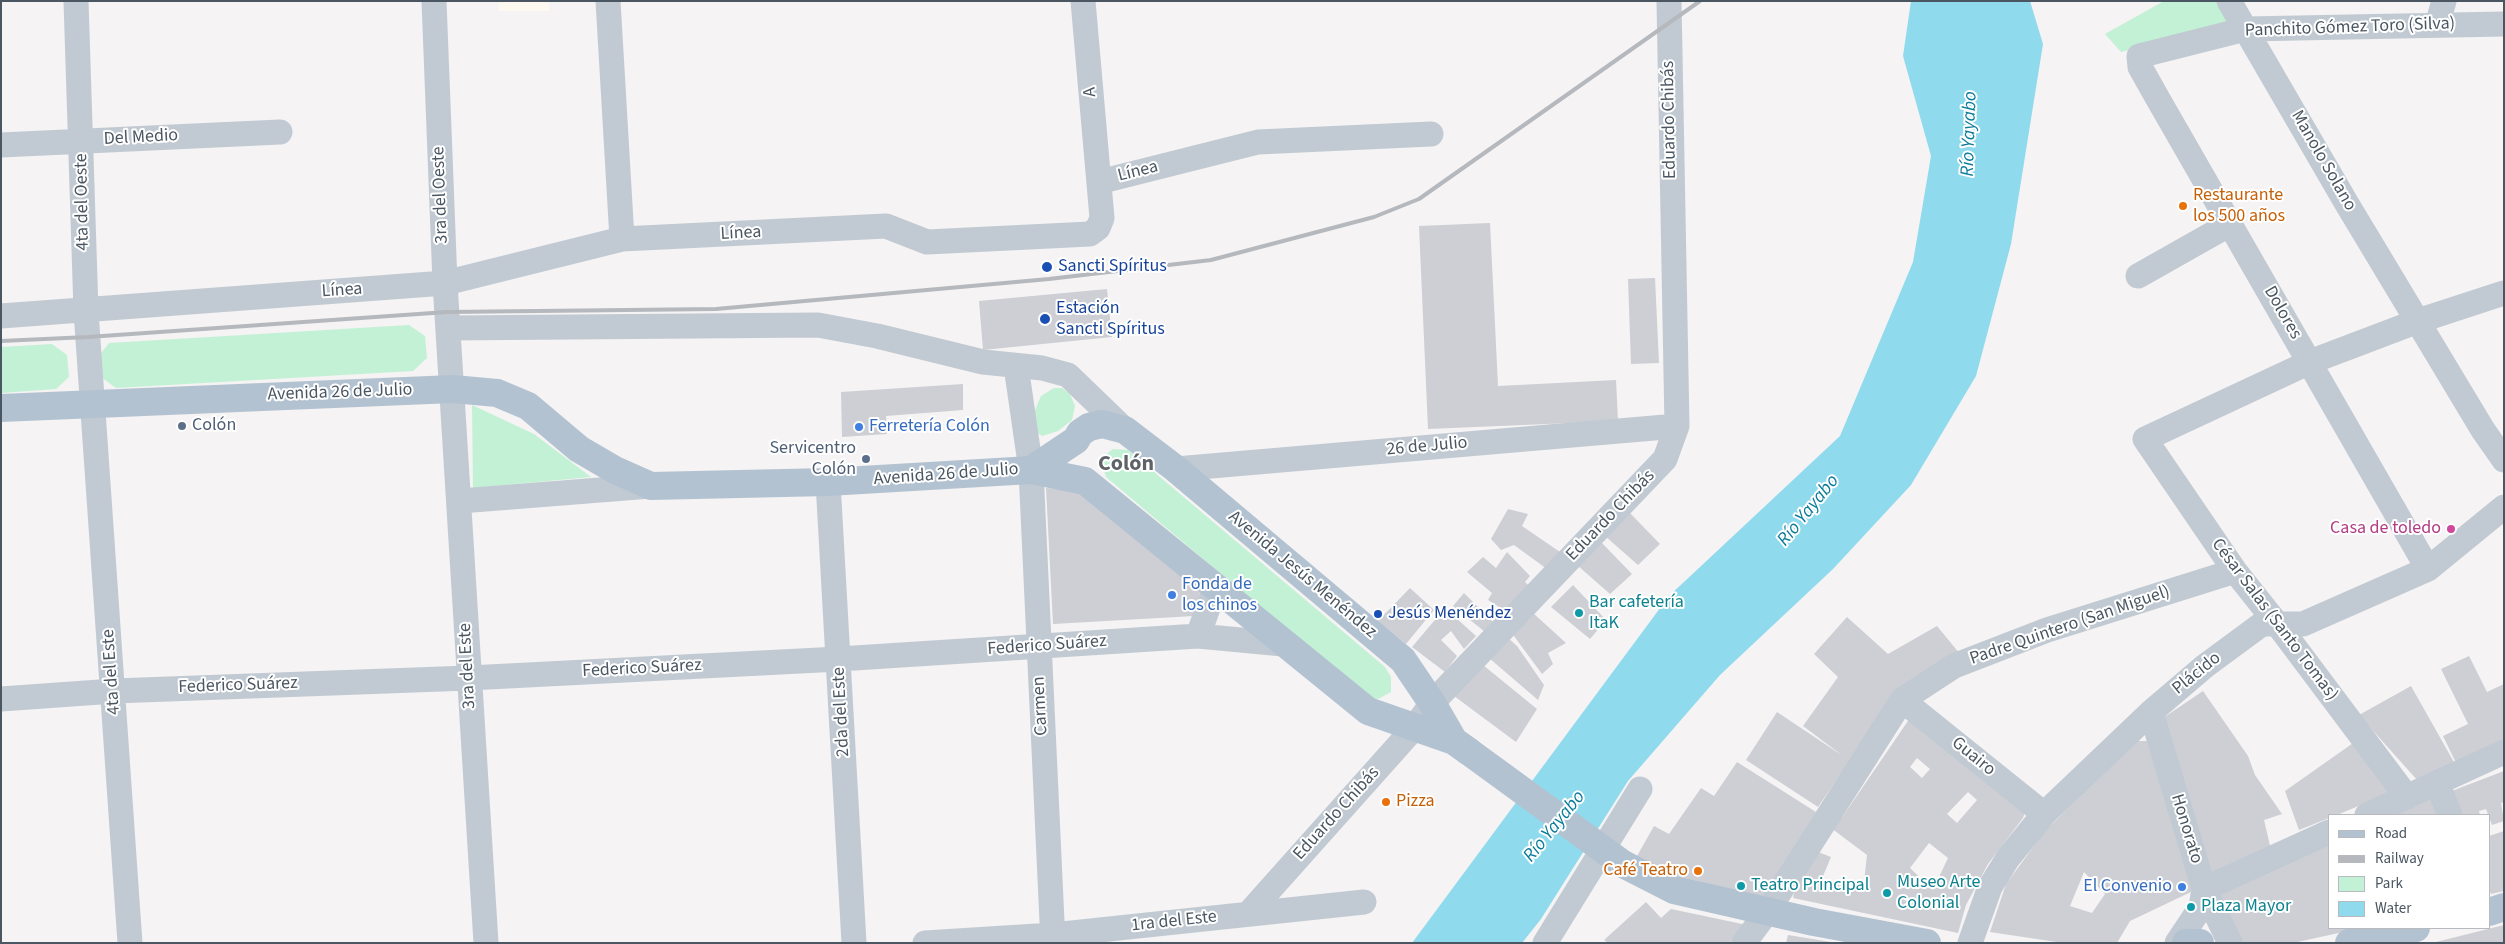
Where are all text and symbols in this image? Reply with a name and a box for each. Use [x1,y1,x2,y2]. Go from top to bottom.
street label: Panchito Gómez Toro (Silva) [2245,14,2455,42]
street label: Eduardo Chibás [1658,61,1682,179]
street label: A [1080,86,1102,98]
water label: Río Yayabo [1957,91,1983,177]
street label: Manolo Solano [2286,107,2360,215]
street label: Del Medio [103,125,179,151]
street label: 3ra del Oeste [429,146,453,244]
street label: 4ta del Oeste [71,153,95,251]
street label: Línea [1116,157,1160,187]
place label: Restaurante los 500 años [2193,185,2285,228]
marker: Restaurante los 500 años [2177,200,2189,212]
street label: Línea [720,222,762,246]
place label: Sancti Spíritus [1058,256,1167,278]
marker: Sancti Spíritus [1040,260,1054,274]
street label: Línea [321,279,363,303]
street label: Dolores [2258,283,2306,343]
place label: Estación Sancti Spíritus [1056,298,1165,340]
marker: Estación Sancti Spíritus [1038,312,1052,326]
street label: Avenida 26 de Julio [267,380,413,406]
place label: Colón [192,415,236,437]
place label: Ferretería Colón [869,416,990,438]
marker: Colón [176,420,188,432]
marker: Ferretería Colón [853,421,865,433]
street label: 26 de Julio [1386,433,1468,461]
place label: Servicentro Colón [769,438,856,480]
district label: Colón [1098,452,1154,478]
marker: Servicentro Colón [860,453,872,465]
street label: Avenida 26 de Julio [873,459,1019,491]
street label: Eduardo Chibás [1562,466,1660,566]
water label: Río Yayabo [1773,471,1845,551]
street label: Avenida Jesús Menéndez [1223,507,1381,643]
place label: Casa de toledo [2330,518,2441,540]
marker: Casa de toledo [2445,523,2457,535]
street label: César Salas (Santo Tomas) [2206,535,2342,705]
place label: Fonda de los chinos [1182,574,1257,616]
street label: Padre Quintero (San Miguel) [1967,582,2173,670]
marker: Fonda de los chinos [1166,589,1178,601]
place label: Bar cafetería ItaK [1589,592,1684,634]
place label: Jesús Menéndez [1388,603,1511,625]
marker: Bar cafetería ItaK [1573,607,1585,619]
marker: Jesús Menéndez [1372,608,1384,620]
street label: 3ra del Este [455,623,481,709]
street label: 4ta del Este [98,628,126,716]
street label: Federico Suárez [987,631,1107,661]
street label: Plácido [2168,648,2226,700]
street label: Federico Suárez [582,655,702,683]
street label: 2da del Este [829,666,855,758]
street label: Federico Suárez [178,673,298,699]
street label: Carmen [1029,676,1053,736]
street label: Guairo [1947,733,1999,781]
street label: Eduardo Chibás [1289,763,1385,865]
water label: Río Yayabo [1519,787,1591,867]
place label: Pizza [1396,791,1435,813]
street label: Honorato [2165,792,2207,866]
marker: Pizza [1380,796,1392,808]
legend [2328,814,2490,929]
text: Road [2375,823,2407,844]
text: Railway [2375,848,2424,869]
place label: Café Teatro [1603,860,1688,882]
marker: Café Teatro [1692,865,1704,877]
place label: Museo Arte Colonial [1897,872,1980,914]
text: Park [2375,873,2403,894]
place label: Teatro Principal [1751,875,1869,897]
place label: El Convenio [2083,876,2172,898]
marker: Teatro Principal [1735,880,1747,892]
marker: El Convenio [2176,881,2188,893]
marker: Museo Arte Colonial [1881,887,1893,899]
place label: Plaza Mayor [2201,896,2291,918]
text: Water [2375,898,2411,919]
marker: Plaza Mayor [2185,901,2197,913]
street label: 1ra del Este [1130,907,1218,937]

